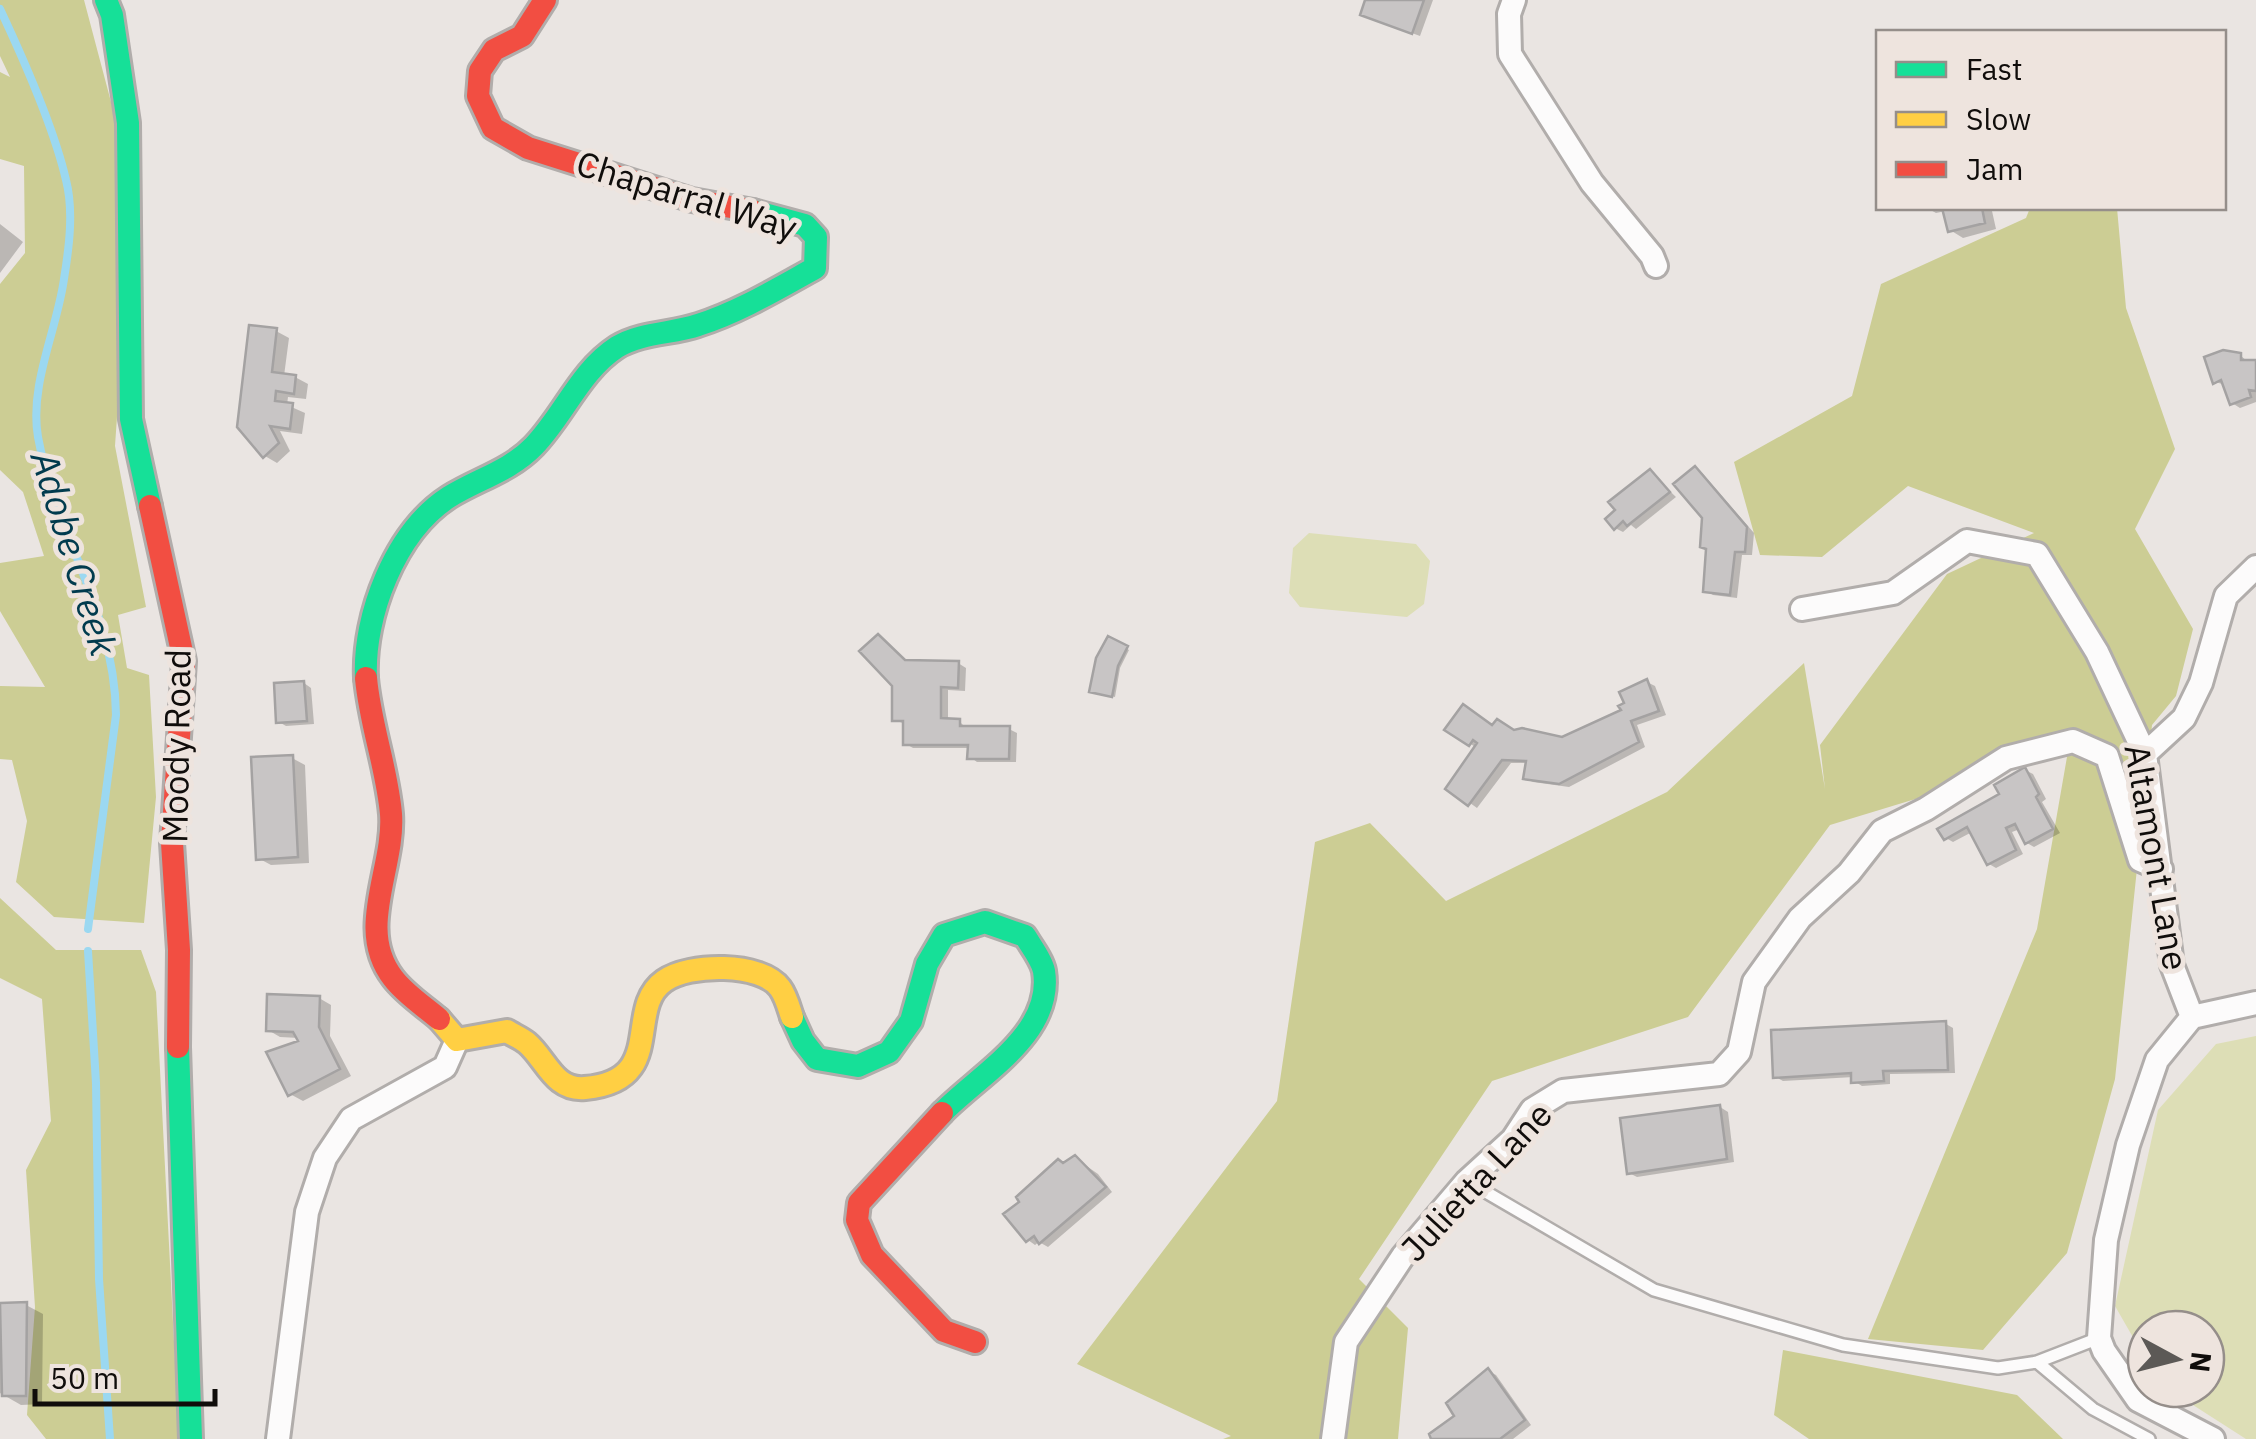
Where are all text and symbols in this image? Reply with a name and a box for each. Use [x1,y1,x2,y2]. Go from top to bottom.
legend [1876,30,2226,210]
text: Fast [1966,49,2023,88]
text: Slow [1966,99,2031,138]
street label: Chaparral Way [571,140,803,250]
text: Jam [1966,149,2024,188]
water label: Adobe Creek [20,443,130,662]
street label: Moody Road [151,649,201,843]
street label: Altamont Lane [2114,740,2200,974]
street label: Julietta Lane [1390,1092,1562,1270]
north arrow [2126,1309,2226,1409]
scale bar [35,1344,215,1406]
text: N [2182,1350,2221,1374]
text: 50 m [50,1358,119,1397]

